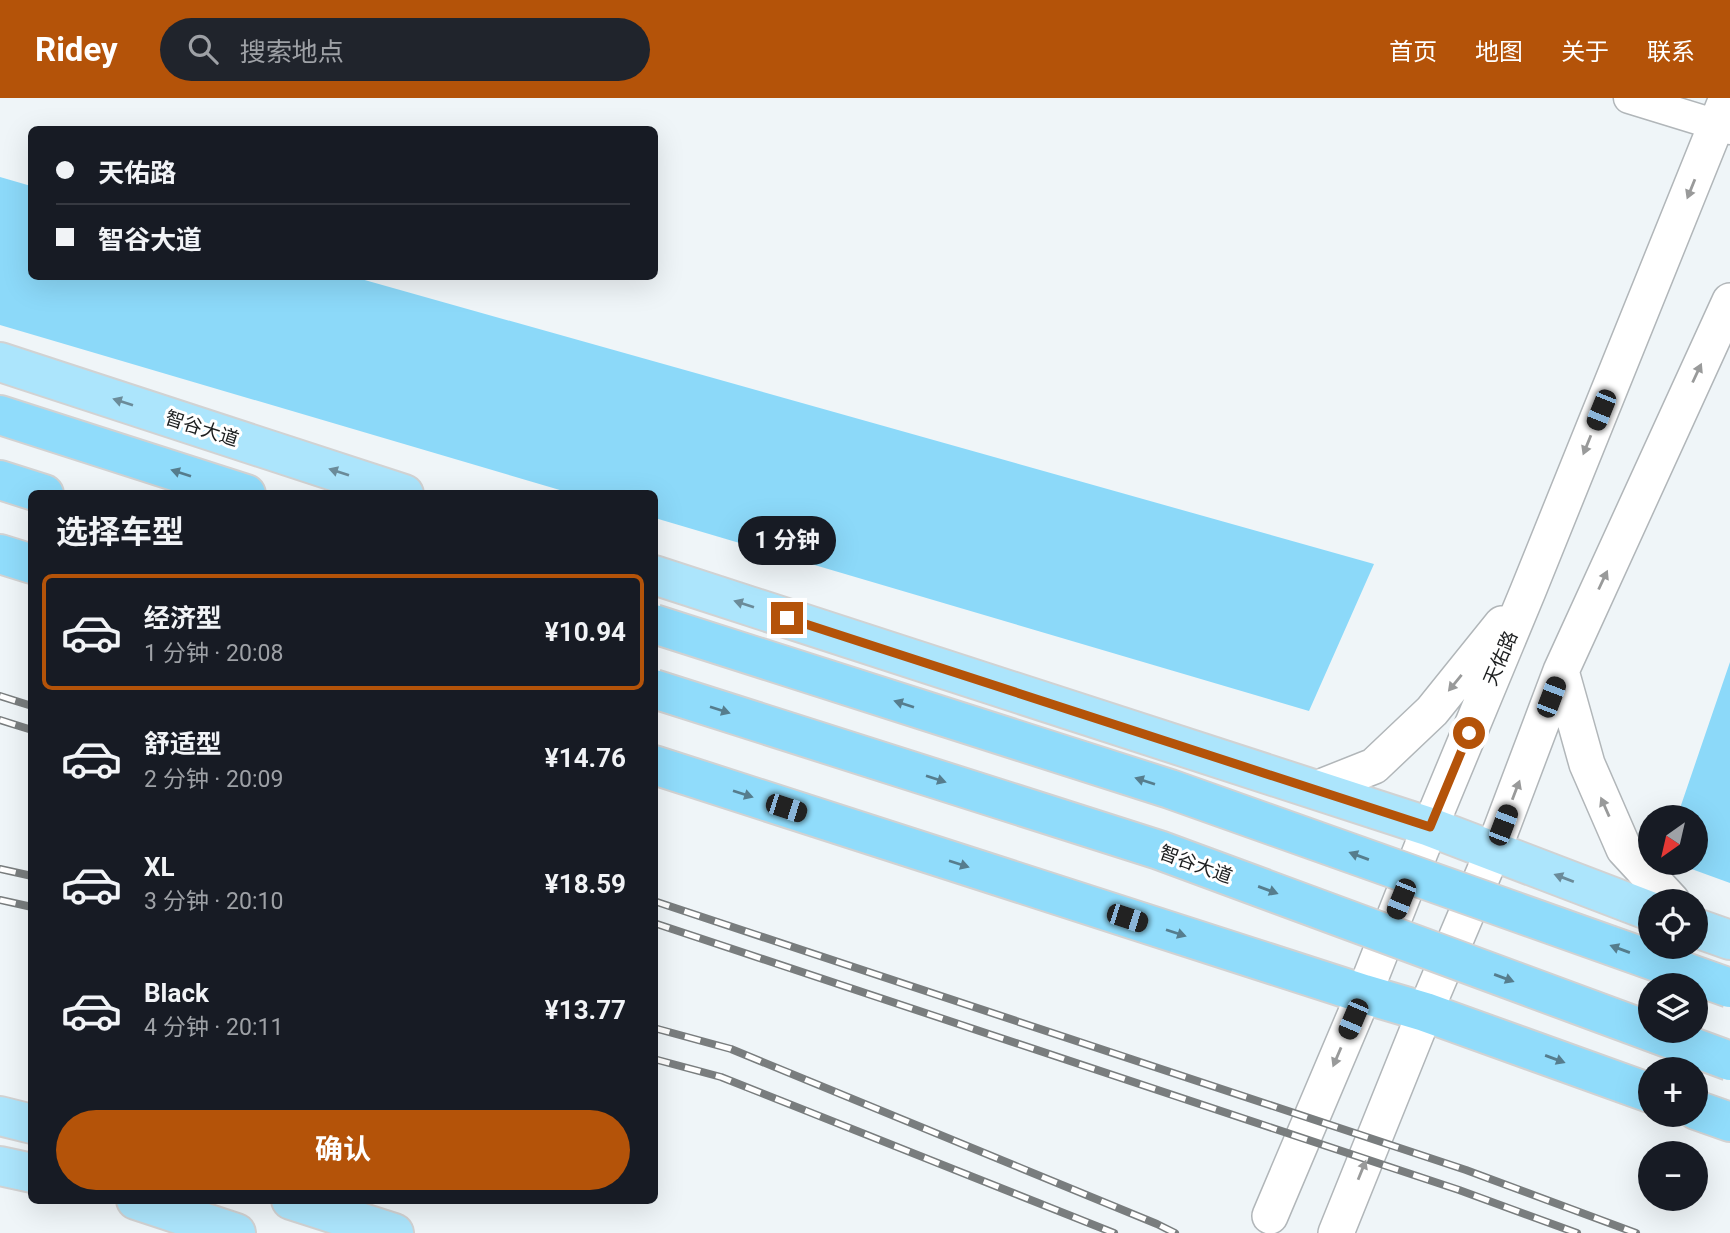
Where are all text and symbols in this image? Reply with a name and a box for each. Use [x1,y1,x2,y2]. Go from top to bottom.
search box [160,18,650,81]
text: Ridey [35,30,118,69]
icon: search [184,30,222,68]
text: 搜索地点 [240,37,344,67]
text: 首页 [1389,38,1437,66]
text: 地图 [1475,38,1523,66]
text: 关于 [1561,38,1609,66]
text: 联系 [1647,38,1695,66]
text: 天佑路 [98,158,176,188]
one-way arrow [1685,178,1696,199]
text: 智谷大道 [98,225,202,255]
one-way arrow [1691,363,1703,383]
car [1584,387,1619,433]
one-way arrow [112,396,133,407]
street label: 智谷大道 [162,406,242,451]
one-way arrow [1582,435,1593,456]
one-way arrow [170,467,191,477]
one-way arrow [329,467,350,477]
text: 选择车型 [56,513,184,551]
callout: 1 分钟 [738,517,836,566]
text: 1 分钟 [755,527,819,554]
one-way arrow [1597,570,1609,590]
one-way arrow [733,598,754,608]
icon: car [60,601,123,664]
route end [771,602,803,634]
text: 经济型 [144,603,222,633]
text: ¥10.94 [545,617,626,647]
street label: 天佑路 [1479,627,1522,689]
text: 1 分钟 · 20:08 [144,640,283,667]
one-way arrow [1448,674,1463,691]
car [1534,674,1569,720]
one-way arrow [894,698,915,709]
one-way arrow [709,705,730,715]
route start [1453,717,1485,749]
icon: car [60,727,123,790]
text: 舒适型 [144,729,222,759]
text: ¥14.76 [545,743,626,773]
text: 2 分钟 · 20:09 [144,766,283,793]
one-way arrow [926,774,947,785]
one-way arrow [1134,775,1155,786]
one-way arrow [1511,780,1522,801]
one-way arrow [732,789,753,800]
car [763,792,810,824]
one-way arrow [1599,797,1611,817]
car [1486,802,1521,848]
north arrow [1638,805,1708,875]
map controls [1638,805,1708,1211]
street label: 智谷大道 [1156,841,1235,888]
one-way arrow [1349,850,1370,861]
text: XL [144,852,175,882]
icon: car [60,853,123,916]
one-way arrow [949,859,970,869]
text: ¥18.59 [545,869,626,899]
one-way arrow [1553,872,1574,883]
car [1384,876,1419,922]
one-way arrow [1257,885,1278,896]
text: 3 分钟 · 20:10 [144,888,283,915]
button: locate [1638,889,1708,959]
car [1104,902,1151,934]
one-way arrow [1165,929,1186,939]
one-way arrow [1609,943,1630,954]
one-way arrow [1494,972,1515,983]
button: layers [1638,973,1708,1043]
text: Black [144,978,209,1008]
icon: car [60,979,123,1042]
text: ¥13.77 [545,995,626,1025]
car [1336,996,1371,1042]
text: 4 分钟 · 20:11 [144,1014,283,1041]
one-way arrow [1332,1047,1343,1068]
one-way arrow [1544,1054,1565,1065]
button: + [1638,1057,1708,1127]
button: 确认 [56,1110,630,1190]
button: − [1638,1141,1708,1211]
one-way arrow [1356,1159,1367,1180]

